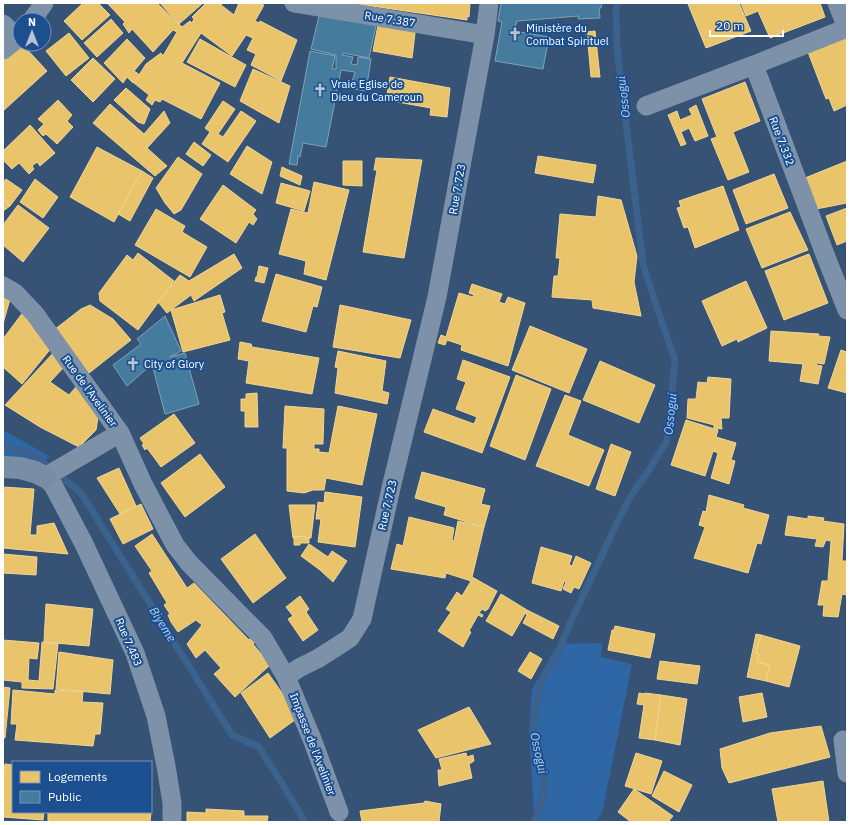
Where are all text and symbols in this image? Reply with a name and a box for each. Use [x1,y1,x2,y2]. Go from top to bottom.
street label: Rue 7.387 [364,8,416,30]
north arrow [12,12,52,52]
scale bar [710,12,783,38]
text: N [28,15,36,29]
text: 20 m [716,18,744,33]
place label: Ministère du Combat Spirituel [526,21,609,48]
church icon: Ministère du Combat Spirituel [507,26,523,42]
water label: Ossogui [613,74,633,119]
place label: Vraie Eglise de Dieu du Cameroun [331,77,422,104]
church icon: Vraie Eglise de Dieu du Cameroun [312,82,328,98]
street label: Rue 7.332 [766,115,798,167]
street label: Rue 7.723 [446,163,468,215]
street label: Rue de l'Avelinier [59,352,121,430]
church icon: City of Glory [125,356,141,372]
place label: City of Glory [144,357,205,371]
water label: Ossogui [660,392,680,436]
street label: Rue 7.723 [374,478,400,532]
water label: Biyeme [146,604,180,644]
street label: Rue 7.483 [113,616,145,668]
street label: Impasse de l'Avelinier [287,691,339,797]
water label: Ossogui [527,731,551,776]
legend [12,761,152,813]
text: Logements [48,769,108,784]
text: Public [48,789,81,804]

